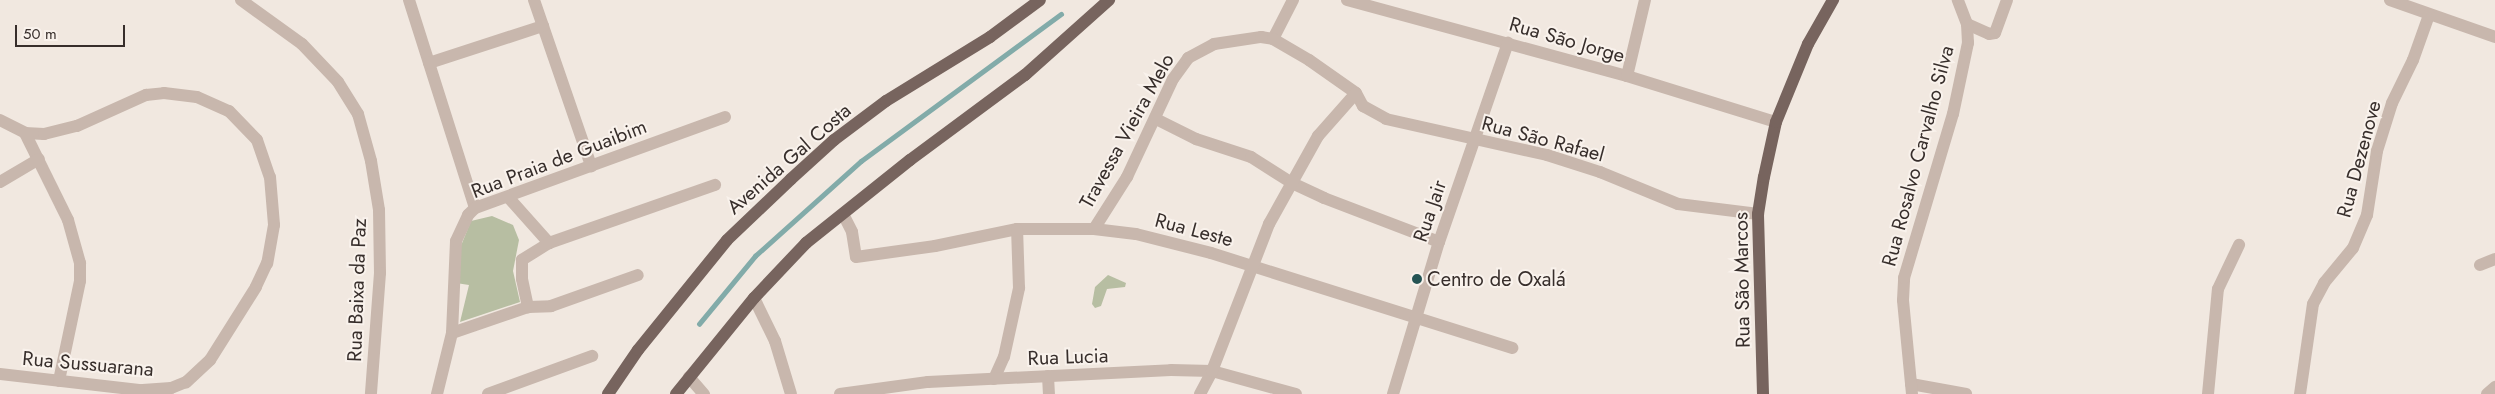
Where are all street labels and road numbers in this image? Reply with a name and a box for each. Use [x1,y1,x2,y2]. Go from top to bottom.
street label: Rua São Jorge [1507,12,1627,68]
street label: Rua Rosalvo Carvalho Silva [1877,43,1959,269]
street label: Travessa Vieira Melo [1075,50,1179,212]
street label: Rua Dezenove [2332,98,2386,220]
street label: Avenida Gal Costa [722,99,856,219]
street label: Rua São Rafael [1479,111,1607,167]
street label: Rua Praia de Guaibim [468,114,650,204]
street label: Rua Jair [1408,177,1452,245]
street label: Rua Leste [1152,208,1236,252]
street label: Rua São Marcos [1729,212,1755,348]
street label: Rua Baixa da Paz [343,218,371,362]
street label: Rua Lucia [1027,344,1109,370]
street label: Rua Sussuarana [21,346,155,382]

